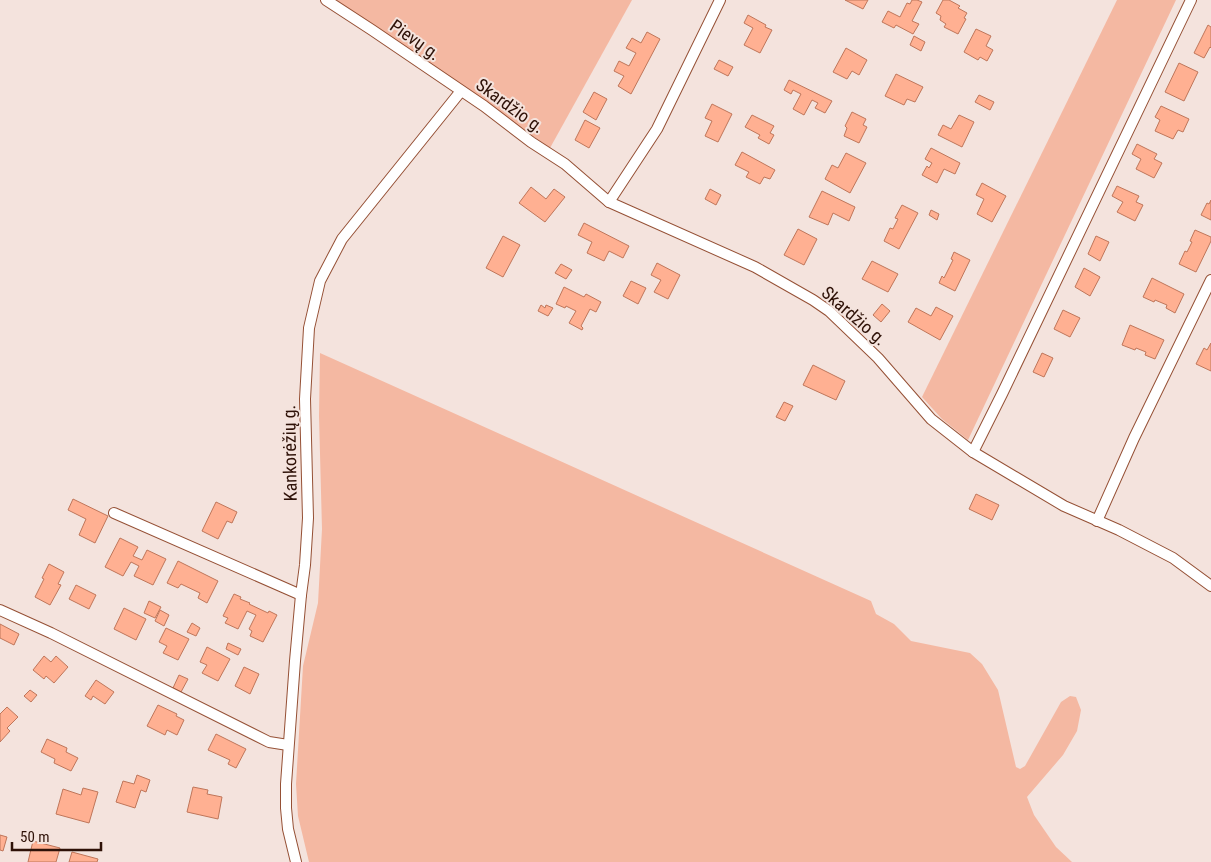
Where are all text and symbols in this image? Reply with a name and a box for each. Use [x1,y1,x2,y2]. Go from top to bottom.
street label: Pievų g. [386,15,444,64]
street label: Skardžio g. [472,74,548,137]
street label: Skardžio g. [818,282,891,350]
street label: Kankorėžių g. [278,405,301,501]
scale bar [12,820,101,852]
text: 50 m [20,828,50,846]

